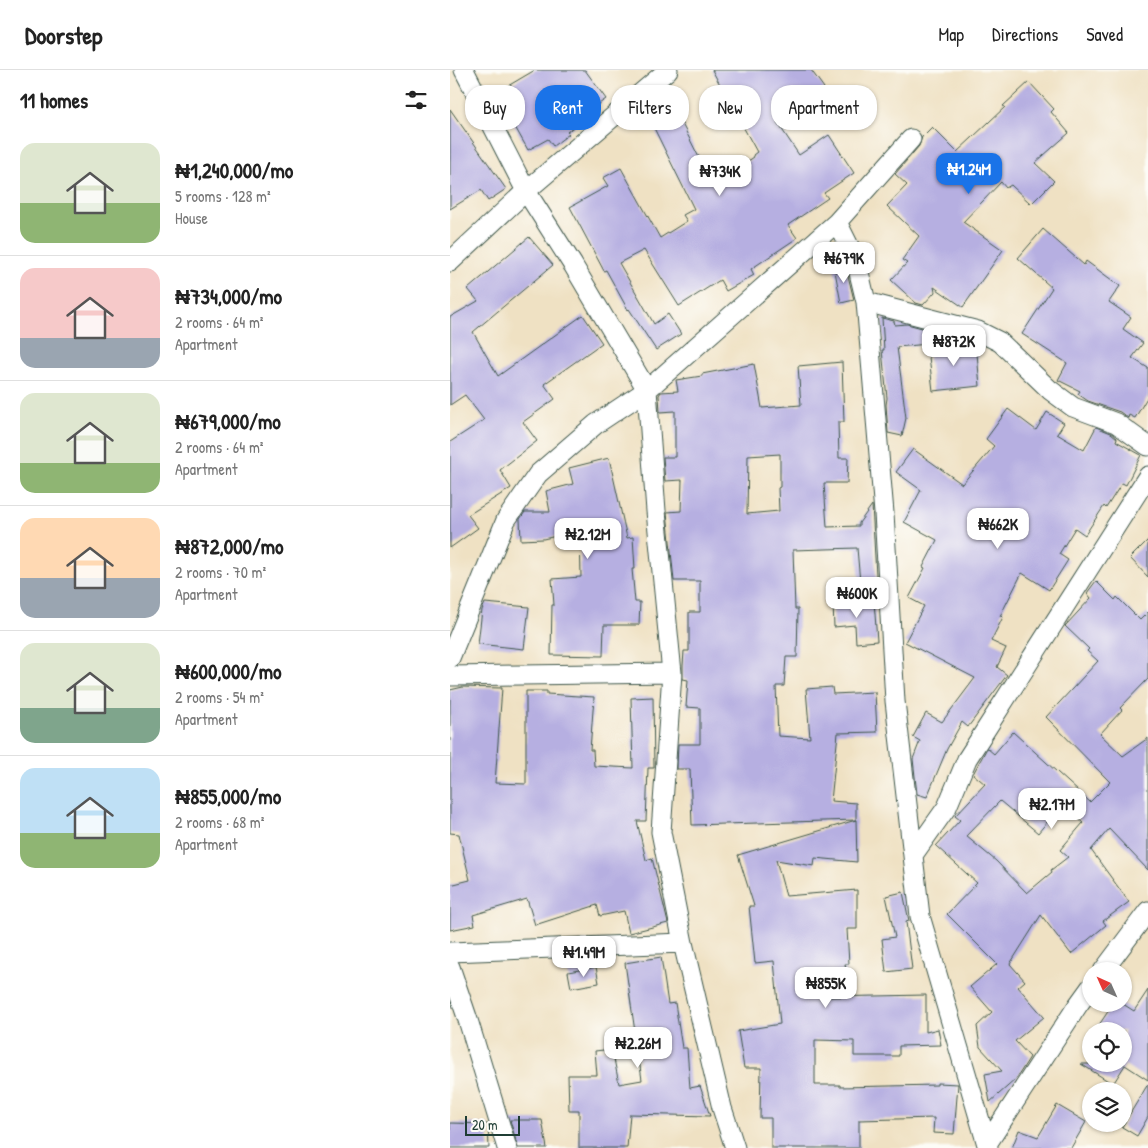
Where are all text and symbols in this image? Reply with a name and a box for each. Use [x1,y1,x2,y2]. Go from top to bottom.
text: Doorstep [25,19,102,51]
text: Map [939,22,964,47]
text: Directions [992,22,1058,47]
text: Saved [1086,22,1123,47]
chip: Buy [465,85,525,130]
chip: Rent [535,85,601,130]
chip: Filters [611,85,689,130]
chip: New [699,85,761,130]
chip: Apartment [771,85,877,130]
text: 11 homes [20,86,88,115]
icon: filters [402,86,430,114]
pin: ₦1.24M [928,152,1010,195]
pin: ₦734K [685,154,755,197]
text: ₦1,240,000/mo [175,156,293,185]
text: ₦1.24M [947,158,991,180]
text: ₦734K [699,160,741,182]
icon: home [60,163,120,223]
text: 5 rooms · 128 m² [175,185,271,207]
text: House [175,207,208,229]
pin: ₦679K [809,242,879,284]
text: ₦679K [824,247,864,269]
text: ₦734,000/mo [175,282,282,311]
icon: home [60,288,120,348]
text: 2 rooms · 64 m² [175,311,263,333]
pin: ₦872K [919,324,989,367]
text: ₦872K [933,330,975,352]
text: Apartment [175,333,238,355]
text: ₦679,000/mo [175,407,281,436]
icon: home [60,413,120,473]
text: 2 rooms · 64 m² [175,436,263,458]
text: Apartment [175,458,238,480]
pin: ₦662K [963,508,1033,550]
text: ₦662K [978,513,1018,535]
pin: ₦2.12M [547,518,629,560]
text: ₦2.12M [565,523,611,545]
text: ₦872,000/mo [175,532,284,561]
icon: home [60,538,120,598]
text: 2 rooms · 70 m² [175,561,266,583]
pin: ₦600K [822,576,892,619]
text: ₦600K [837,582,877,604]
text: Apartment [175,583,238,605]
text: ₦600,000/mo [175,657,281,686]
icon: home [60,663,120,723]
text: 2 rooms · 54 m² [175,686,264,708]
text: Apartment [175,708,238,730]
text: ₦855,000/mo [175,782,281,811]
icon: home [60,788,120,848]
pin: ₦2.17M [1011,788,1093,830]
text: ₦2.17M [1029,793,1075,815]
text: 2 rooms · 68 m² [175,811,264,833]
text: Apartment [175,833,238,855]
pin: ₦1.49M [543,936,625,978]
text: ₦1.49M [563,941,605,963]
north arrow [1082,962,1132,1012]
map controls [1082,962,1132,1132]
pin: ₦855K [791,966,861,1009]
text: ₦855K [806,972,846,994]
button: locate [1082,1022,1132,1072]
pin: ₦2.26M [597,1026,679,1069]
text: ₦2.26M [615,1032,661,1054]
button: layers [1082,1082,1132,1132]
scale bar [465,1113,520,1136]
text: 20 m [472,1115,498,1134]

